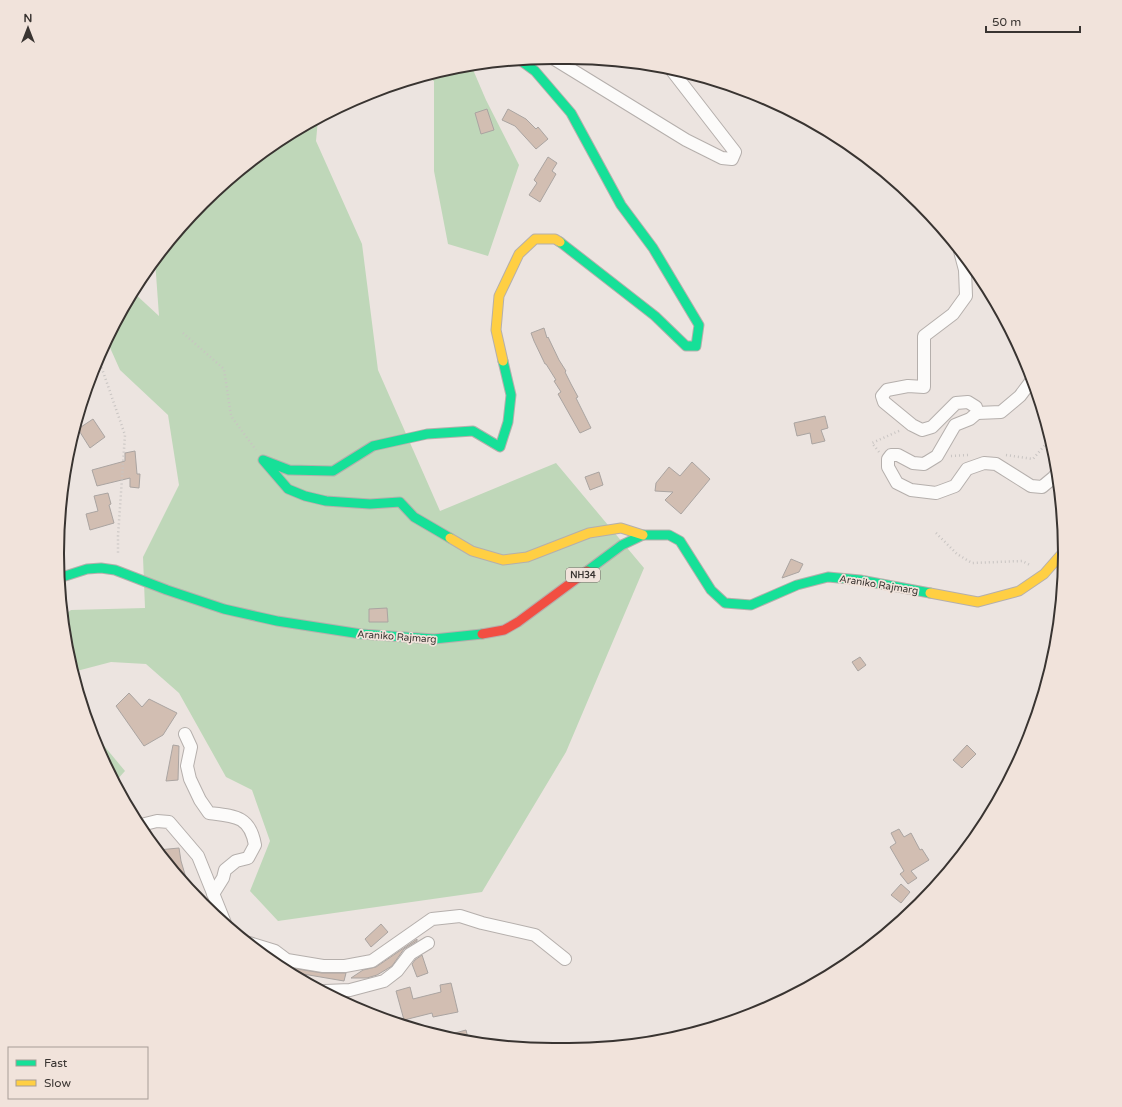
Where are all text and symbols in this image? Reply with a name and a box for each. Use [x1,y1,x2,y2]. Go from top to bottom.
north arrow [8,8,48,48]
scale bar [986,8,1080,34]
text: N [24,12,32,25]
text: 50 m [992,15,1021,29]
road number: NH34 [566,568,600,582]
street label: Araniko Rajmarg [839,573,919,597]
street label: Araniko Rajmarg [357,628,437,646]
legend [8,1047,148,1099]
text: Fast [44,1056,68,1070]
text: Slow [44,1076,71,1090]

